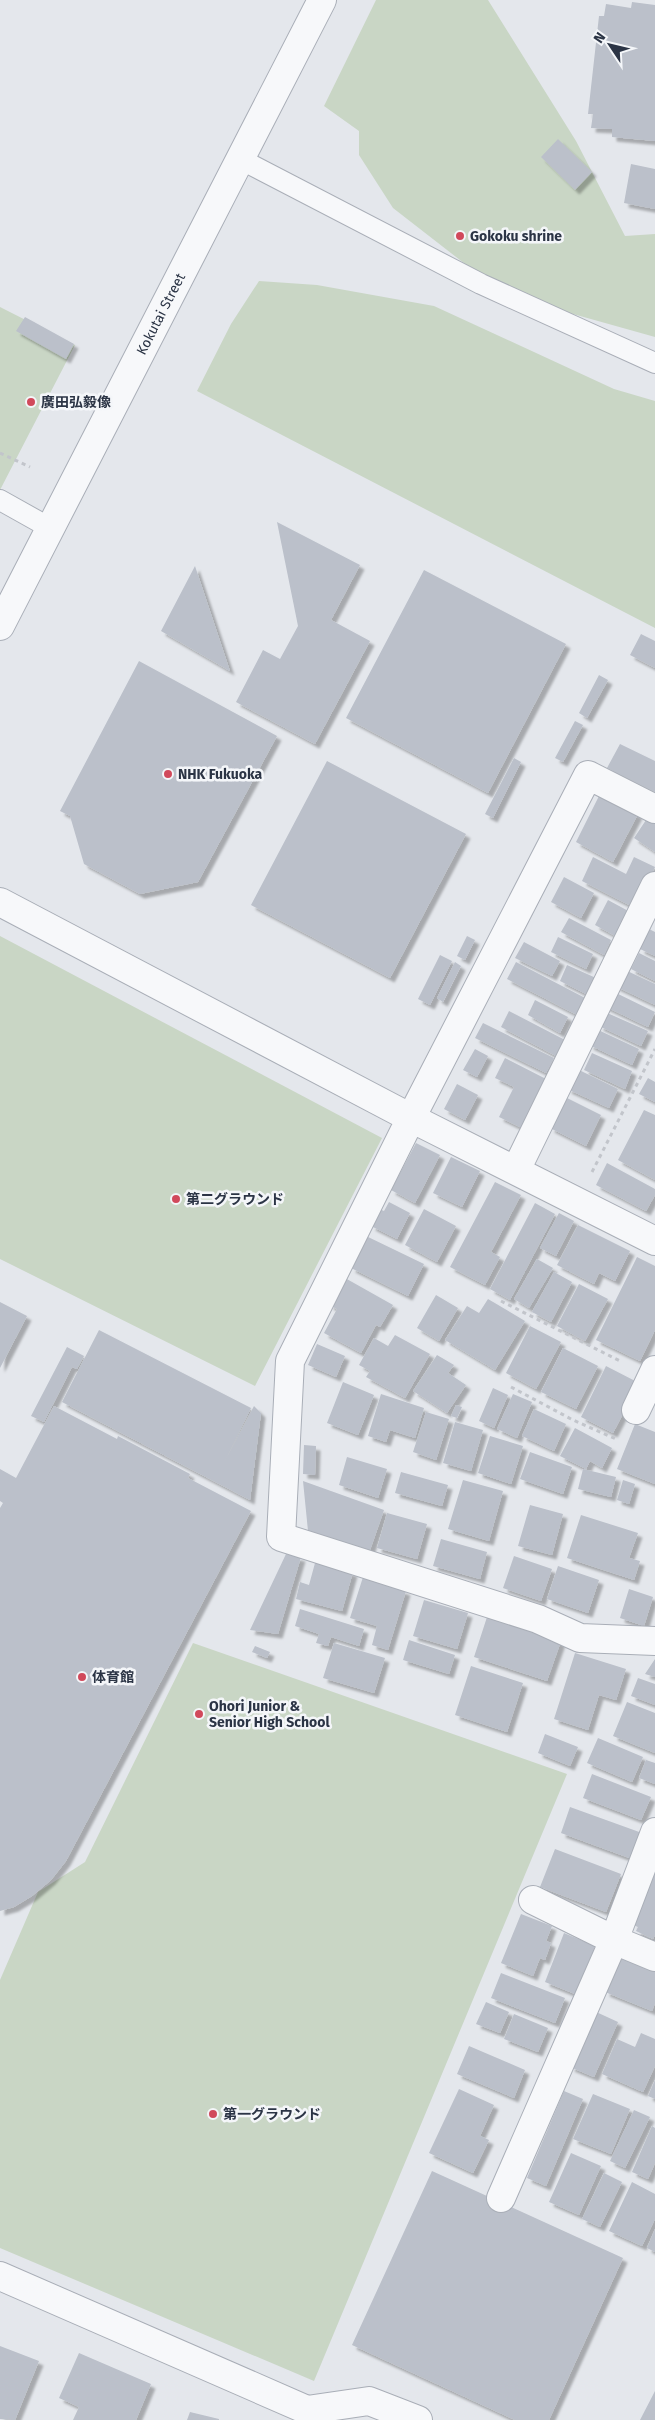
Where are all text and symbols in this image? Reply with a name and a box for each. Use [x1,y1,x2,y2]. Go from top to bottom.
north arrow [585,20,635,70]
text: N [590,29,609,47]
place label: Gokoku shrine [470,228,562,245]
marker: Gokoku shrine [454,230,466,242]
street label: Kokutai Street [132,269,189,358]
place label: 廣田弘毅像 [41,394,111,411]
marker: 廣田弘毅像 [25,396,37,408]
place label: NHK Fukuoka [178,766,262,783]
marker: NHK Fukuoka [162,768,174,780]
place label: 第二グラウンド [186,1191,284,1208]
marker: 第二グラウンド [170,1193,182,1205]
place label: 体育館 [92,1669,134,1686]
marker: 体育館 [76,1671,88,1683]
place label: Ohori Junior & Senior High School [209,1698,330,1731]
marker: Ohori Junior & Senior High School [193,1708,205,1720]
place label: 第一グラウンド [223,2106,321,2123]
marker: 第一グラウンド [207,2108,219,2120]

